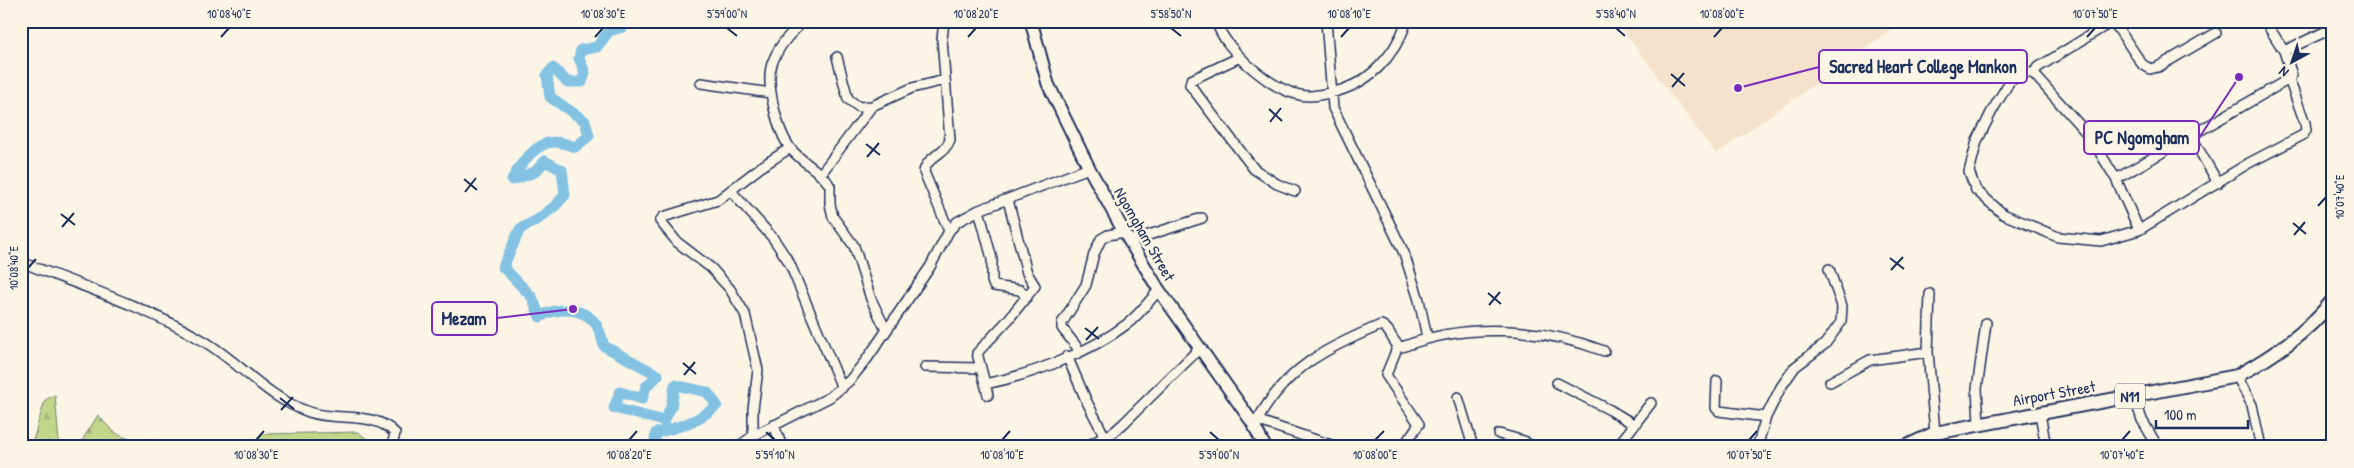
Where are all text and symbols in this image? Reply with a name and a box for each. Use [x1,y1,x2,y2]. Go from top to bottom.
text: 10°08'40"E [207,5,252,22]
text: 10°08'30"E [581,5,626,22]
text: 5°59'00"N [707,5,747,22]
text: 10°08'20"E [954,5,999,22]
text: 5°58'50"N [1151,5,1191,22]
text: 10°08'10"E [1327,5,1372,22]
text: 5°58'40"N [1596,5,1636,22]
text: 10°08'00"E [1700,5,1745,22]
text: 10°07'50"E [2072,5,2118,22]
north arrow [2266,38,2316,88]
callout: Sacred Heart College Mankon [1819,50,2027,83]
text: Sacred Heart College Mankon [1829,54,2017,80]
text: N [2274,62,2292,82]
callout: PC Ngomgham [2084,121,2199,154]
text: PC Ngomgham [2095,125,2189,151]
text: 10°07'40"E [2331,174,2348,219]
street label: Ngomgham Street [1109,183,1181,285]
text: 10°08'40"E [5,245,22,290]
callout: Mezam [432,302,497,335]
text: Mezam [442,306,486,331]
street label: Airport Street [2011,375,2097,411]
road number: N11 [2115,384,2145,408]
scale bar [2156,398,2249,430]
text: 100 m [2164,404,2197,425]
text: 10°08'30"E [234,446,279,463]
text: 10°08'20"E [607,446,652,463]
text: 5°59'10"N [755,446,795,463]
text: 10°08'10"E [980,446,1025,463]
text: 5°59'00"N [1199,446,1239,463]
text: 10°08'00"E [1353,446,1398,463]
text: 10°07'50"E [1726,446,1772,463]
text: 10°07'40"E [2100,446,2145,463]

